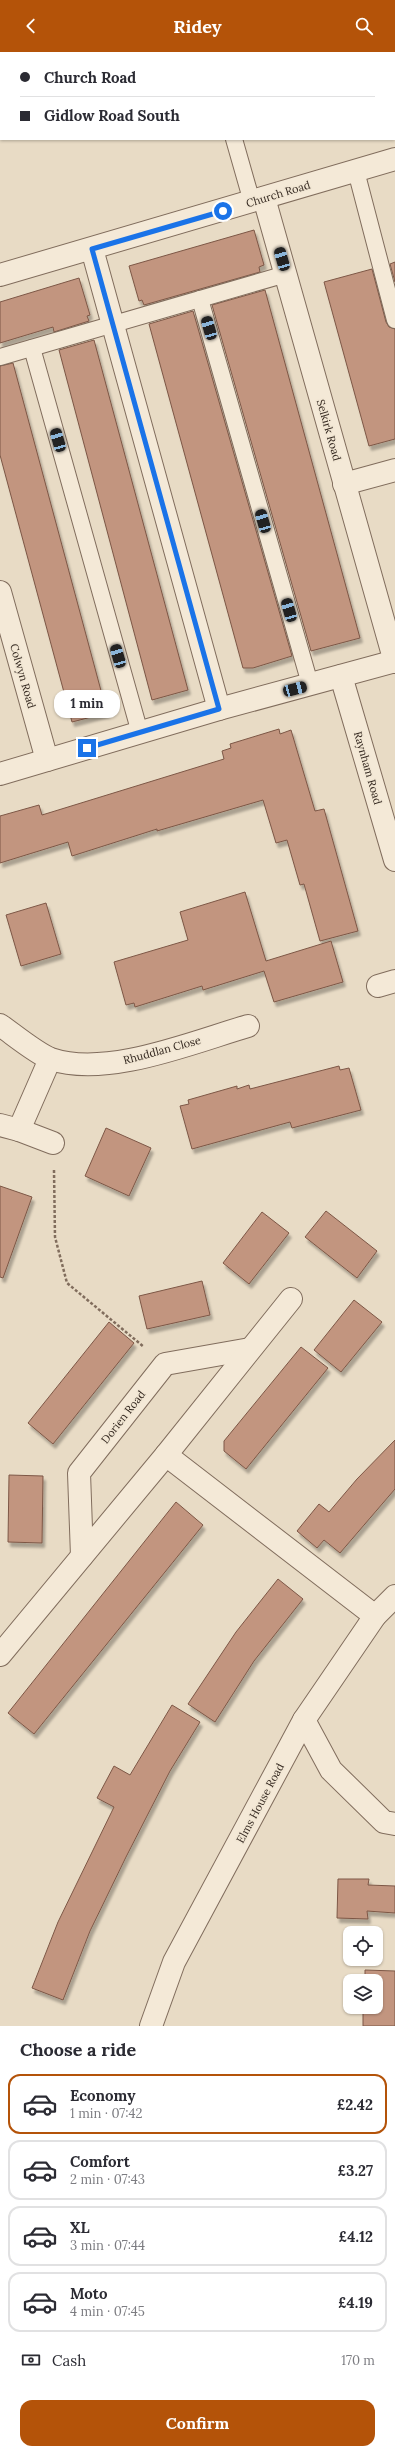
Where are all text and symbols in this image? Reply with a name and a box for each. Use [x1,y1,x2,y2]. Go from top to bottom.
icon: back [20,15,42,37]
text: Ridey [173,15,222,38]
icon: search [353,15,375,37]
text: Church Road [44,68,136,87]
text: Gidlow Road South [44,106,180,125]
street label: Church Road [244,177,312,210]
route start [214,202,232,220]
car [273,246,291,272]
car [200,315,218,341]
street label: Selkirk Road [314,398,345,463]
car [49,427,67,453]
car [254,508,272,534]
car [280,597,298,623]
street label: Colwyn Road [7,642,39,710]
car [109,643,127,669]
car [282,680,308,698]
callout: 1 min [54,690,120,718]
text: 1 min [70,695,104,712]
street label: Raynham Road [351,730,385,807]
route end [78,739,96,757]
street label: Rhuddlan Close [122,1033,202,1067]
street label: Dorien Road [98,1387,148,1446]
street label: Elms House Road [233,1760,287,1845]
map controls [343,1926,383,2014]
button: locate [343,1926,383,1966]
button: layers [343,1974,383,2014]
text: Choose a ride [20,2038,136,2061]
icon: car [22,2086,58,2122]
text: Economy [70,2086,135,2105]
text: £2.42 [337,2095,373,2114]
text: 1 min · 07:42 [70,2105,142,2122]
icon: car [22,2152,58,2188]
text: Comfort [70,2152,130,2171]
text: £3.27 [337,2161,373,2180]
text: 2 min · 07:43 [70,2171,145,2188]
icon: car [22,2218,58,2254]
text: XL [70,2218,90,2237]
text: £4.12 [339,2227,373,2246]
text: 3 min · 07:44 [70,2237,145,2254]
icon: car [22,2284,58,2320]
text: Moto [70,2284,107,2303]
text: £4.19 [338,2293,373,2312]
text: 4 min · 07:45 [70,2303,145,2320]
icon: cash [20,2349,42,2371]
text: Cash [52,2351,86,2370]
text: 170 m [341,2352,375,2369]
button: Confirm [20,2400,375,2446]

